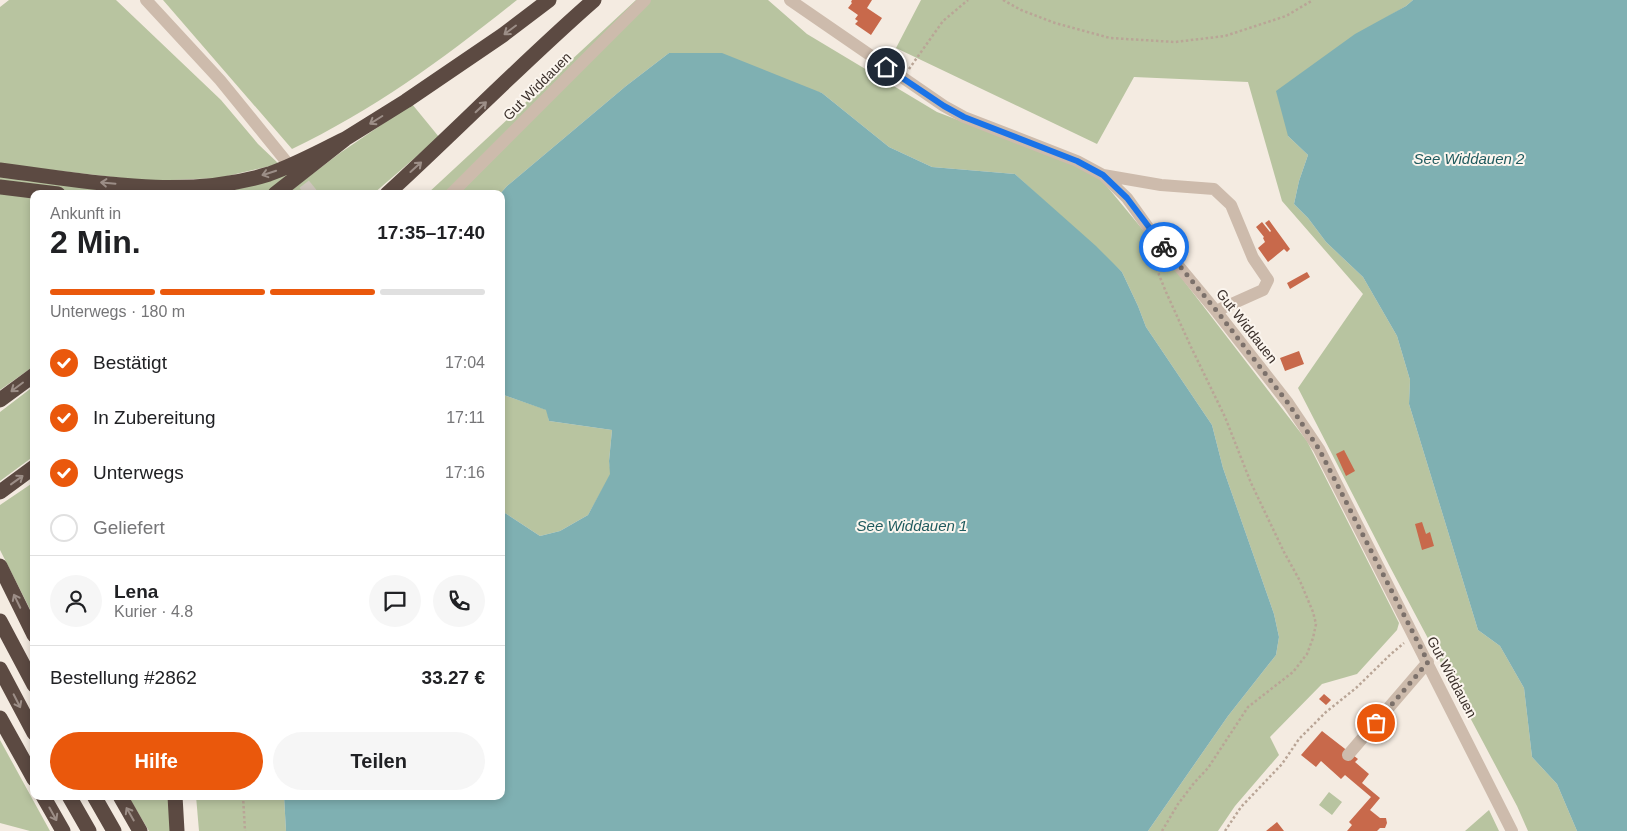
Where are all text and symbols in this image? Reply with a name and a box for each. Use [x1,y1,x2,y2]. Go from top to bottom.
one-way arrow [504,24,517,35]
pin [865,46,907,88]
street label: Gut Widdauen [500,49,574,123]
icon: home [872,53,900,81]
one-way arrow [475,101,487,113]
one-way arrow [369,116,383,126]
water label: See Widdauen 2 [1414,150,1525,167]
one-way arrow [410,161,423,173]
one-way arrow [261,169,277,178]
one-way arrow [100,178,116,188]
text: Ankunft in [50,205,121,222]
text: 17:35–17:40 [377,222,485,243]
courier [1139,222,1189,272]
text: 2 Min. [50,224,141,260]
icon: bike [1150,233,1178,261]
street label: Gut Widdauen [1213,286,1281,366]
text: Unterwegs · 180 m [50,303,185,320]
icon: check [50,349,78,377]
text: Bestätigt [93,352,167,373]
text: 17:04 [445,354,485,371]
one-way arrow [10,382,24,392]
icon: check [50,404,78,432]
text: In Zubereitung [93,407,216,428]
text: 17:11 [446,409,485,426]
icon: check [50,459,78,487]
text: Unterwegs [93,462,184,483]
text: 17:16 [445,464,485,481]
one-way arrow [10,474,23,485]
text: Geliefert [93,517,165,538]
water label: See Widdauen 1 [857,517,967,534]
button: person [50,575,102,627]
button: chat [369,575,421,627]
button: phone [433,575,485,627]
text: Lena [114,581,158,602]
one-way arrow [12,594,21,609]
text: Kurier · 4.8 [114,603,193,620]
street label: Gut Widdauen [1424,634,1480,720]
text: Bestellung #2862 [50,667,197,688]
text: 33.27 € [422,667,485,688]
one-way arrow [13,693,22,708]
pin [1355,702,1397,744]
icon: bag [1362,709,1390,737]
button: Hilfe [50,732,263,790]
button: Teilen [273,732,485,790]
one-way arrow [48,806,58,821]
one-way arrow [125,806,135,821]

